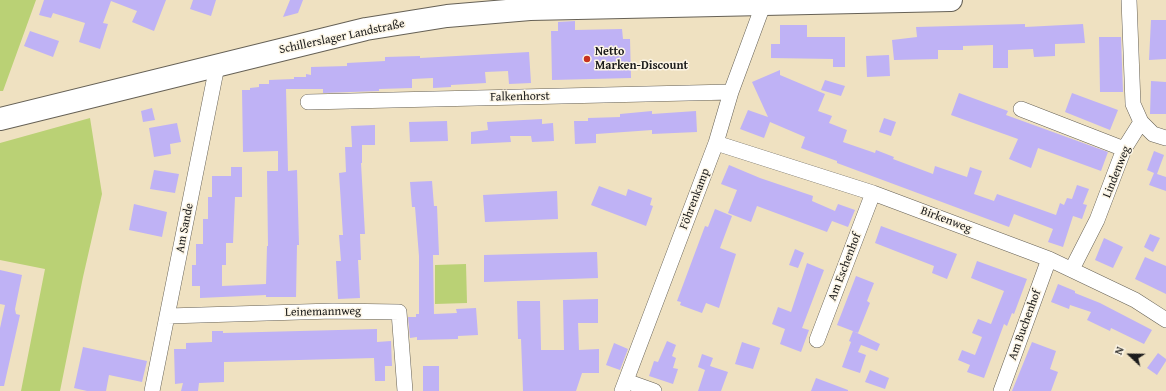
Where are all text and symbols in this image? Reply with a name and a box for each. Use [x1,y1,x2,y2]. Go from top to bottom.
street label: Schillerslager Landstraße [278,17,406,57]
place label: Netto Marken-Discount [595,45,688,73]
marker: Netto Marken-Discount [582,54,592,64]
street label: Falkenhorst [490,89,550,105]
street label: Lindenweg [1100,144,1134,200]
street label: Föhrenkamp [677,167,713,231]
street label: Am Sande [173,202,197,254]
street label: Birkenweg [919,204,973,236]
street label: Am Eschenhof [825,231,865,303]
street label: Am Buchenhof [1006,288,1044,362]
street label: Leinemannweg [285,304,361,320]
north arrow [1110,335,1150,375]
text: N [1110,344,1128,357]

